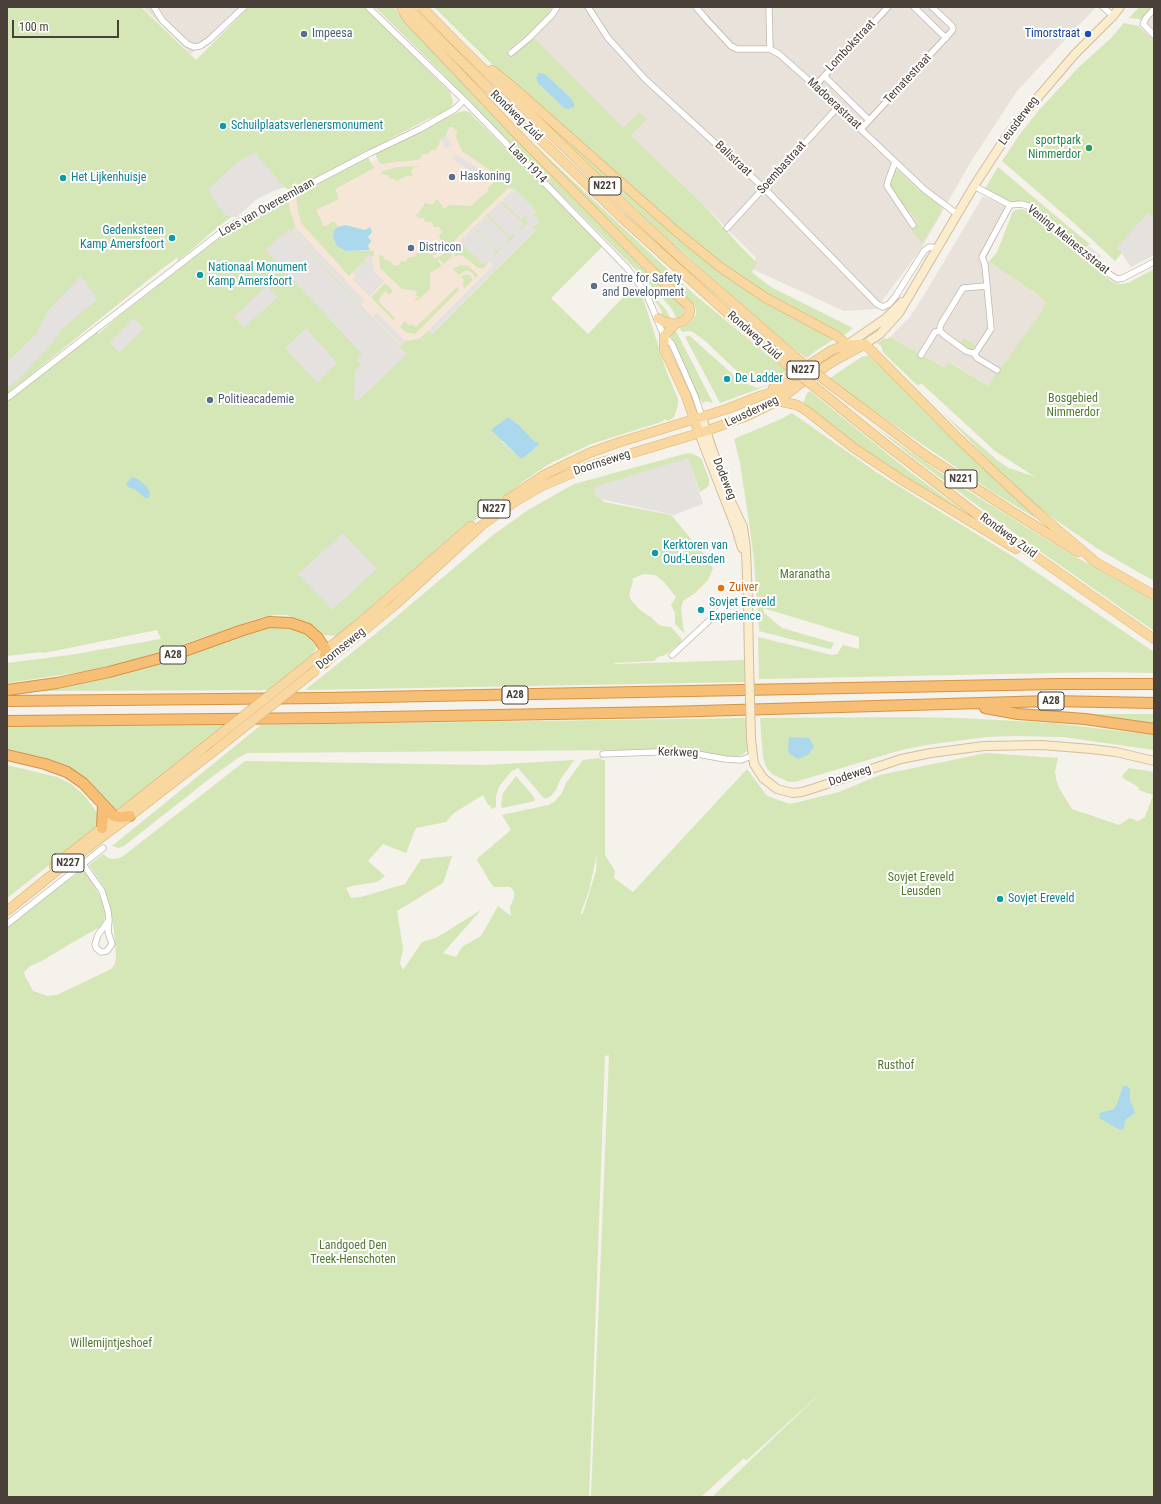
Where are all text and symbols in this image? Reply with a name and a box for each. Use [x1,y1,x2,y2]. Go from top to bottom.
scale bar [14,12,121,38]
street label: Lombokstraat [823,17,879,75]
text: 100 m [19,20,49,34]
place label: Impeesa [312,27,352,41]
place label: Timorstraat [1025,27,1080,41]
marker: Impeesa [299,29,309,39]
marker: Timorstraat [1083,29,1093,39]
street label: Ternatestraat [881,51,935,107]
street label: Madoerastraat [804,75,864,133]
street label: Rondweg Zuid [487,88,545,144]
street label: Leusderweg [996,94,1042,148]
place label: Schuilplaatsverlenersmonument [231,119,383,133]
marker: Schuilplaatsverlenersmonument [218,121,228,131]
place label: sportpark Nimmerdor [1028,134,1081,162]
street label: Balistraat [712,138,754,180]
street label: Soembastraat [755,139,809,197]
street label: Laan 1914 [505,141,549,187]
marker: sportpark Nimmerdor [1084,143,1094,153]
place label: Haskoning [460,170,510,184]
place label: Het Lijkenhuisje [71,171,146,185]
marker: Haskoning [447,172,457,182]
marker: Het Lijkenhuisje [58,173,68,183]
street label: Loes van Overeemlaan [217,176,317,240]
road number: N221 [589,177,621,195]
street label: Vening Meineszstraat [1024,202,1112,278]
place label: Gedenksteen Kamp Amersfoort [80,224,164,252]
marker: Gedenksteen Kamp Amersfoort [167,233,177,243]
place label: Districon [419,241,461,255]
marker: Districon [406,243,416,253]
place label: Nationaal Monument Kamp Amersfoort [208,261,307,289]
marker: Nationaal Monument Kamp Amersfoort [195,270,205,280]
place label: Centre for Safety and Development [602,272,684,300]
marker: Centre for Safety and Development [589,281,599,291]
street label: Rondweg Zuid [724,309,784,363]
road number: N227 [787,361,819,379]
place label: De Ladder [735,372,783,386]
marker: De Ladder [722,374,732,384]
park label: Bosgebied Nimmerdor [1046,392,1100,420]
place label: Politieacademie [218,393,294,407]
street label: Leusderweg [723,393,781,431]
marker: Politieacademie [205,395,215,405]
street label: Doornseweg [572,447,632,479]
street label: Dodeweg [709,456,739,502]
road number: N221 [945,470,977,488]
road number: N227 [478,500,510,518]
street label: Rondweg Zuid [977,511,1039,561]
place label: Kerktoren van Oud-Leusden [663,539,728,567]
marker: Kerktoren van Oud-Leusden [650,548,660,558]
park label: Maranatha [780,568,830,582]
place label: Zuiver [729,581,758,595]
marker: Zuiver [716,583,726,593]
place label: Sovjet Ereveld Experience [709,596,775,624]
marker: Sovjet Ereveld Experience [696,605,706,615]
street label: Doornseweg [314,625,368,673]
road number: A28 [160,646,186,664]
road number: A28 [502,686,528,704]
road number: A28 [1038,692,1064,710]
street label: Kerkweg [658,745,698,761]
street label: Dodeweg [827,762,873,790]
road number: N227 [52,854,84,872]
park label: Sovjet Ereveld Leusden [888,871,954,899]
place label: Sovjet Ereveld [1008,892,1074,906]
marker: Sovjet Ereveld [995,894,1005,904]
park label: Rusthof [878,1059,914,1073]
park label: Landgoed Den Treek-Henschoten [310,1239,396,1267]
park label: Willemijntjeshoef [70,1337,152,1351]

